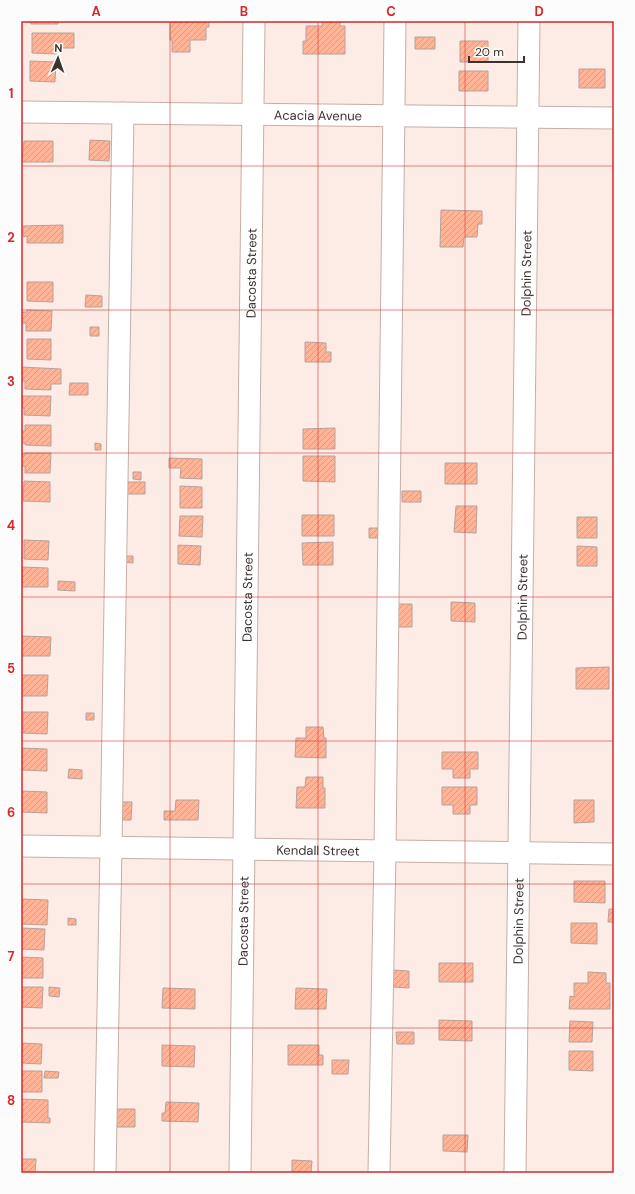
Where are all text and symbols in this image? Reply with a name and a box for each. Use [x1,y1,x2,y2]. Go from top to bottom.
text: A [91,3,101,20]
text: B [240,3,248,20]
text: C [386,3,396,20]
text: D [534,3,544,20]
north arrow [38,38,78,78]
scale bar [469,38,524,64]
text: N [54,41,63,55]
text: 20 m [475,44,504,60]
text: 1 [9,85,13,102]
street label: Acacia Avenue [274,107,362,124]
street label: Dacosta Street [242,228,260,318]
text: 2 [7,229,15,246]
street label: Dolphin Street [517,230,535,316]
text: 3 [7,373,15,390]
text: 4 [7,517,15,534]
street label: Dacosta Street [238,552,257,642]
street label: Dolphin Street [513,554,532,640]
text: 5 [7,660,15,677]
text: 6 [7,804,15,821]
street label: Kendall Street [276,841,360,860]
street label: Dacosta Street [235,876,253,966]
street label: Dolphin Street [510,878,528,964]
text: 7 [8,948,15,965]
text: 8 [7,1092,15,1109]

